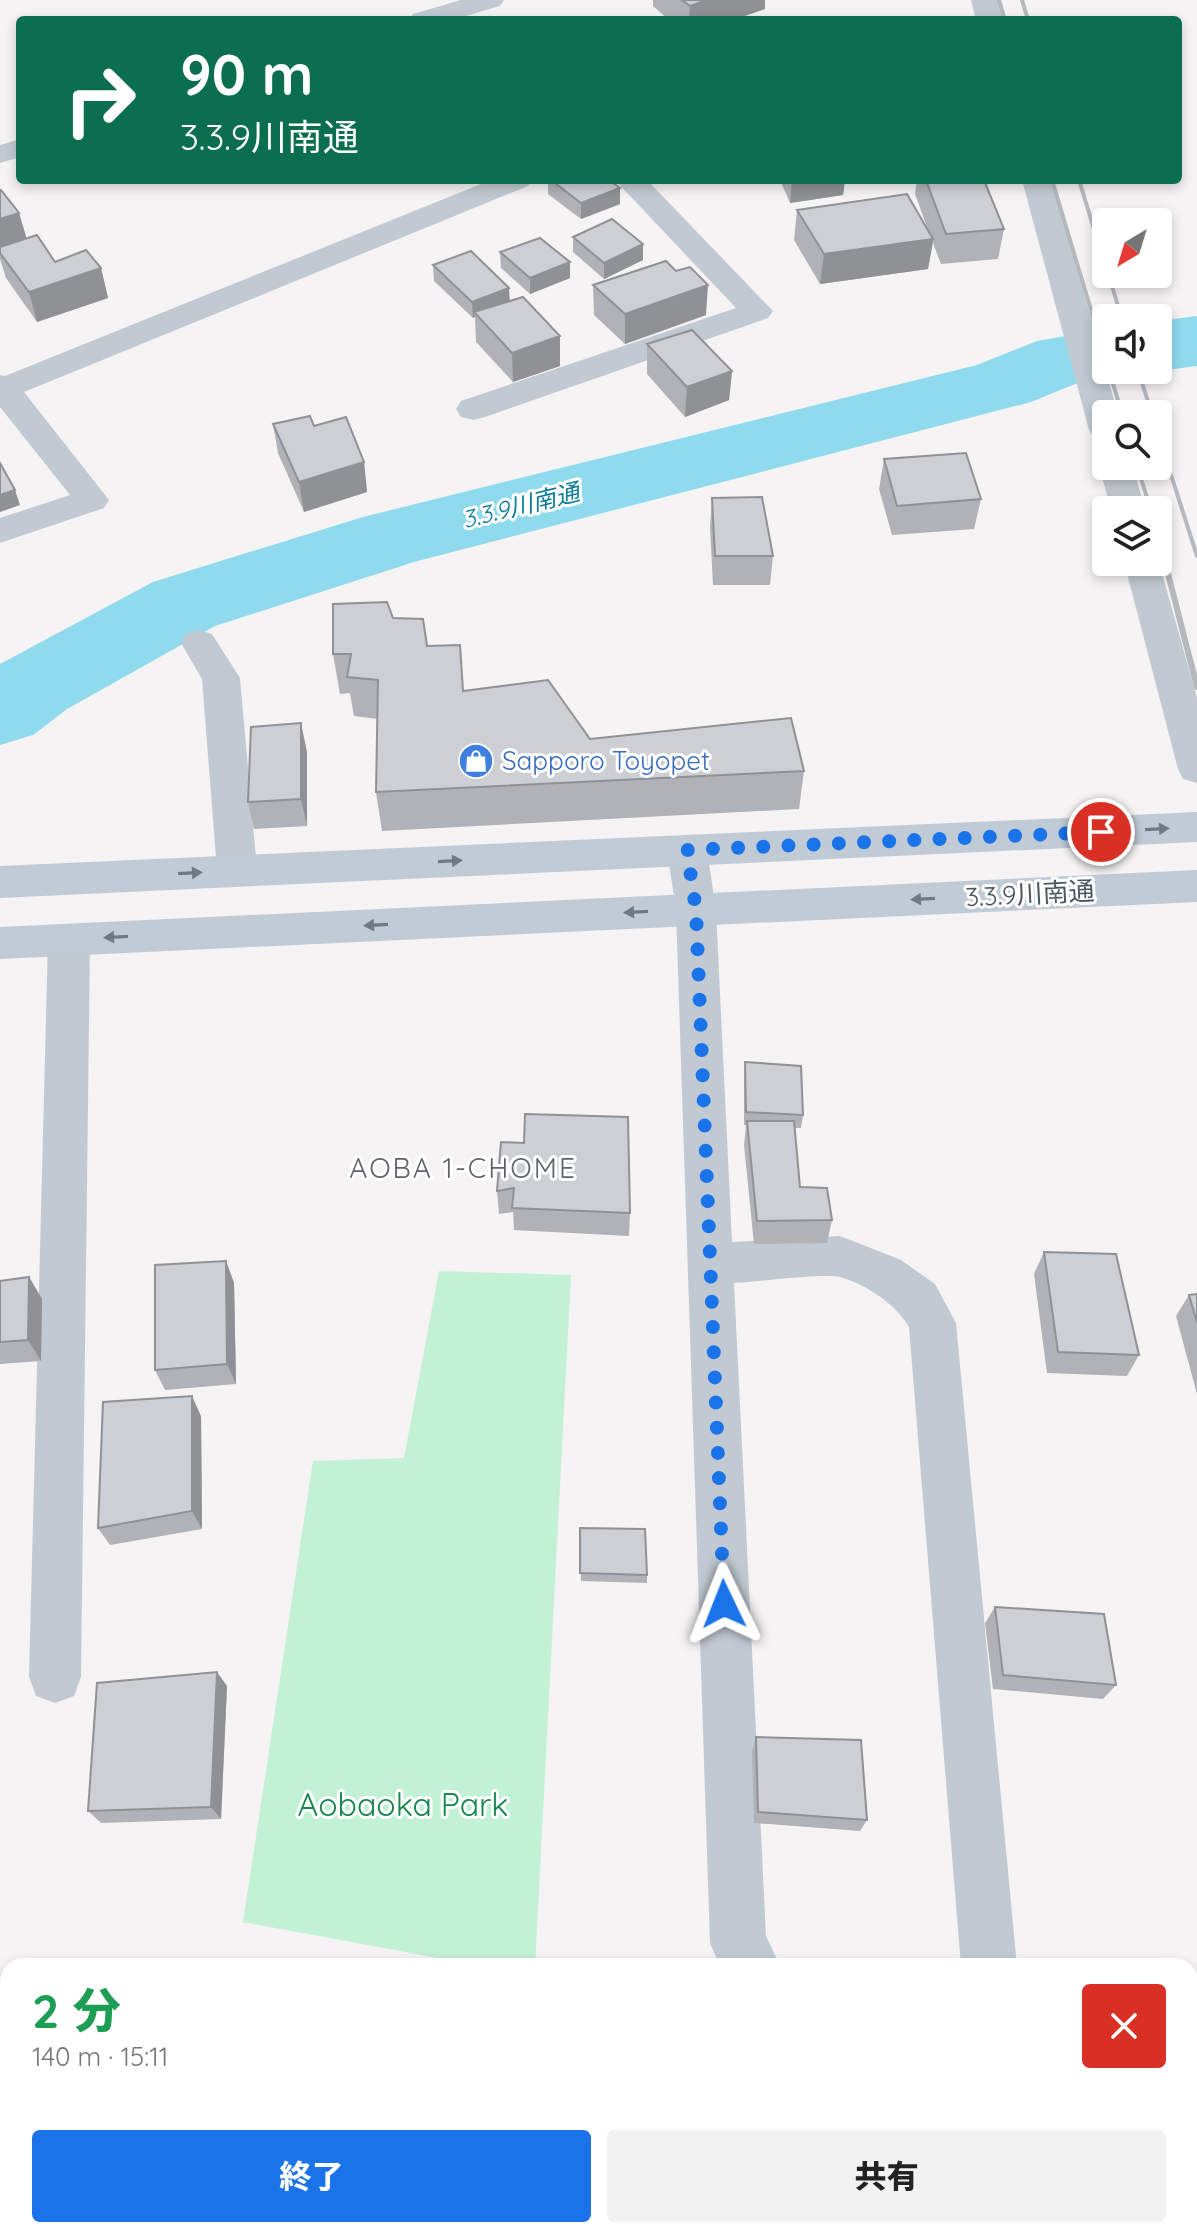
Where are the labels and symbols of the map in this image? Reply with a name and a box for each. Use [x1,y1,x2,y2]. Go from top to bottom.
north arrow [1092,208,1172,288]
water label: 3.3.9川南通 [459,475,585,534]
shop icon: Sapporo Toyopet [457,742,495,780]
place label: Sapporo Toyopet [502,744,710,777]
pin [1067,798,1135,866]
one-way arrow [1145,823,1170,836]
one-way arrow [437,854,462,867]
one-way arrow [178,866,203,879]
street label: 3.3.9川南通 [965,874,1095,913]
one-way arrow [910,892,935,905]
one-way arrow [623,906,648,919]
one-way arrow [363,919,388,932]
one-way arrow [103,931,128,944]
district label: AOBA 1-CHOME [349,1150,577,1185]
position arrow [682,1562,766,1646]
park label: Aobaoka Park [297,1784,509,1824]

